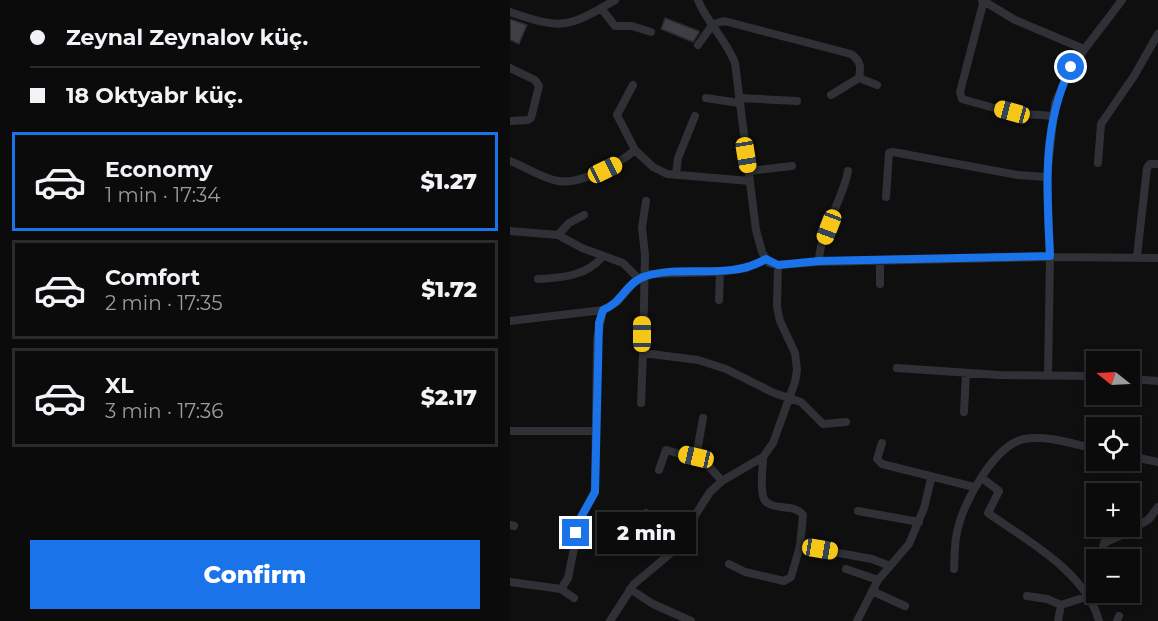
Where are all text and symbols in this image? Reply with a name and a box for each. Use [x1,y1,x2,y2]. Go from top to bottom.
text: Zeynal Zeynalov küç. [66,24,308,51]
route start [1057,53,1084,80]
text: 18 Oktyabr küç. [66,82,243,109]
car [992,99,1032,125]
car [734,136,758,174]
car [585,154,625,186]
icon: car [33,155,87,209]
text: Economy [105,156,213,183]
text: $1.27 [421,168,477,195]
text: 1 min · 17:34 [105,183,220,207]
car [814,207,844,247]
icon: car [33,263,87,317]
text: Comfort [105,264,200,291]
text: $1.72 [421,276,477,303]
text: 2 min · 17:35 [105,291,222,315]
car [633,316,651,352]
north arrow [1086,351,1140,405]
map controls [1086,351,1140,603]
icon: car [33,371,87,425]
text: XL [105,372,134,399]
text: $2.17 [421,384,477,411]
text: 3 min · 17:36 [105,399,223,423]
button: locate [1086,417,1140,471]
car [676,444,716,470]
button: + [1086,483,1140,537]
callout: 2 min [597,512,696,554]
route end [562,519,589,546]
text: 2 min [617,521,676,545]
car [801,537,839,561]
button: Confirm [30,540,480,609]
button: − [1086,549,1140,603]

